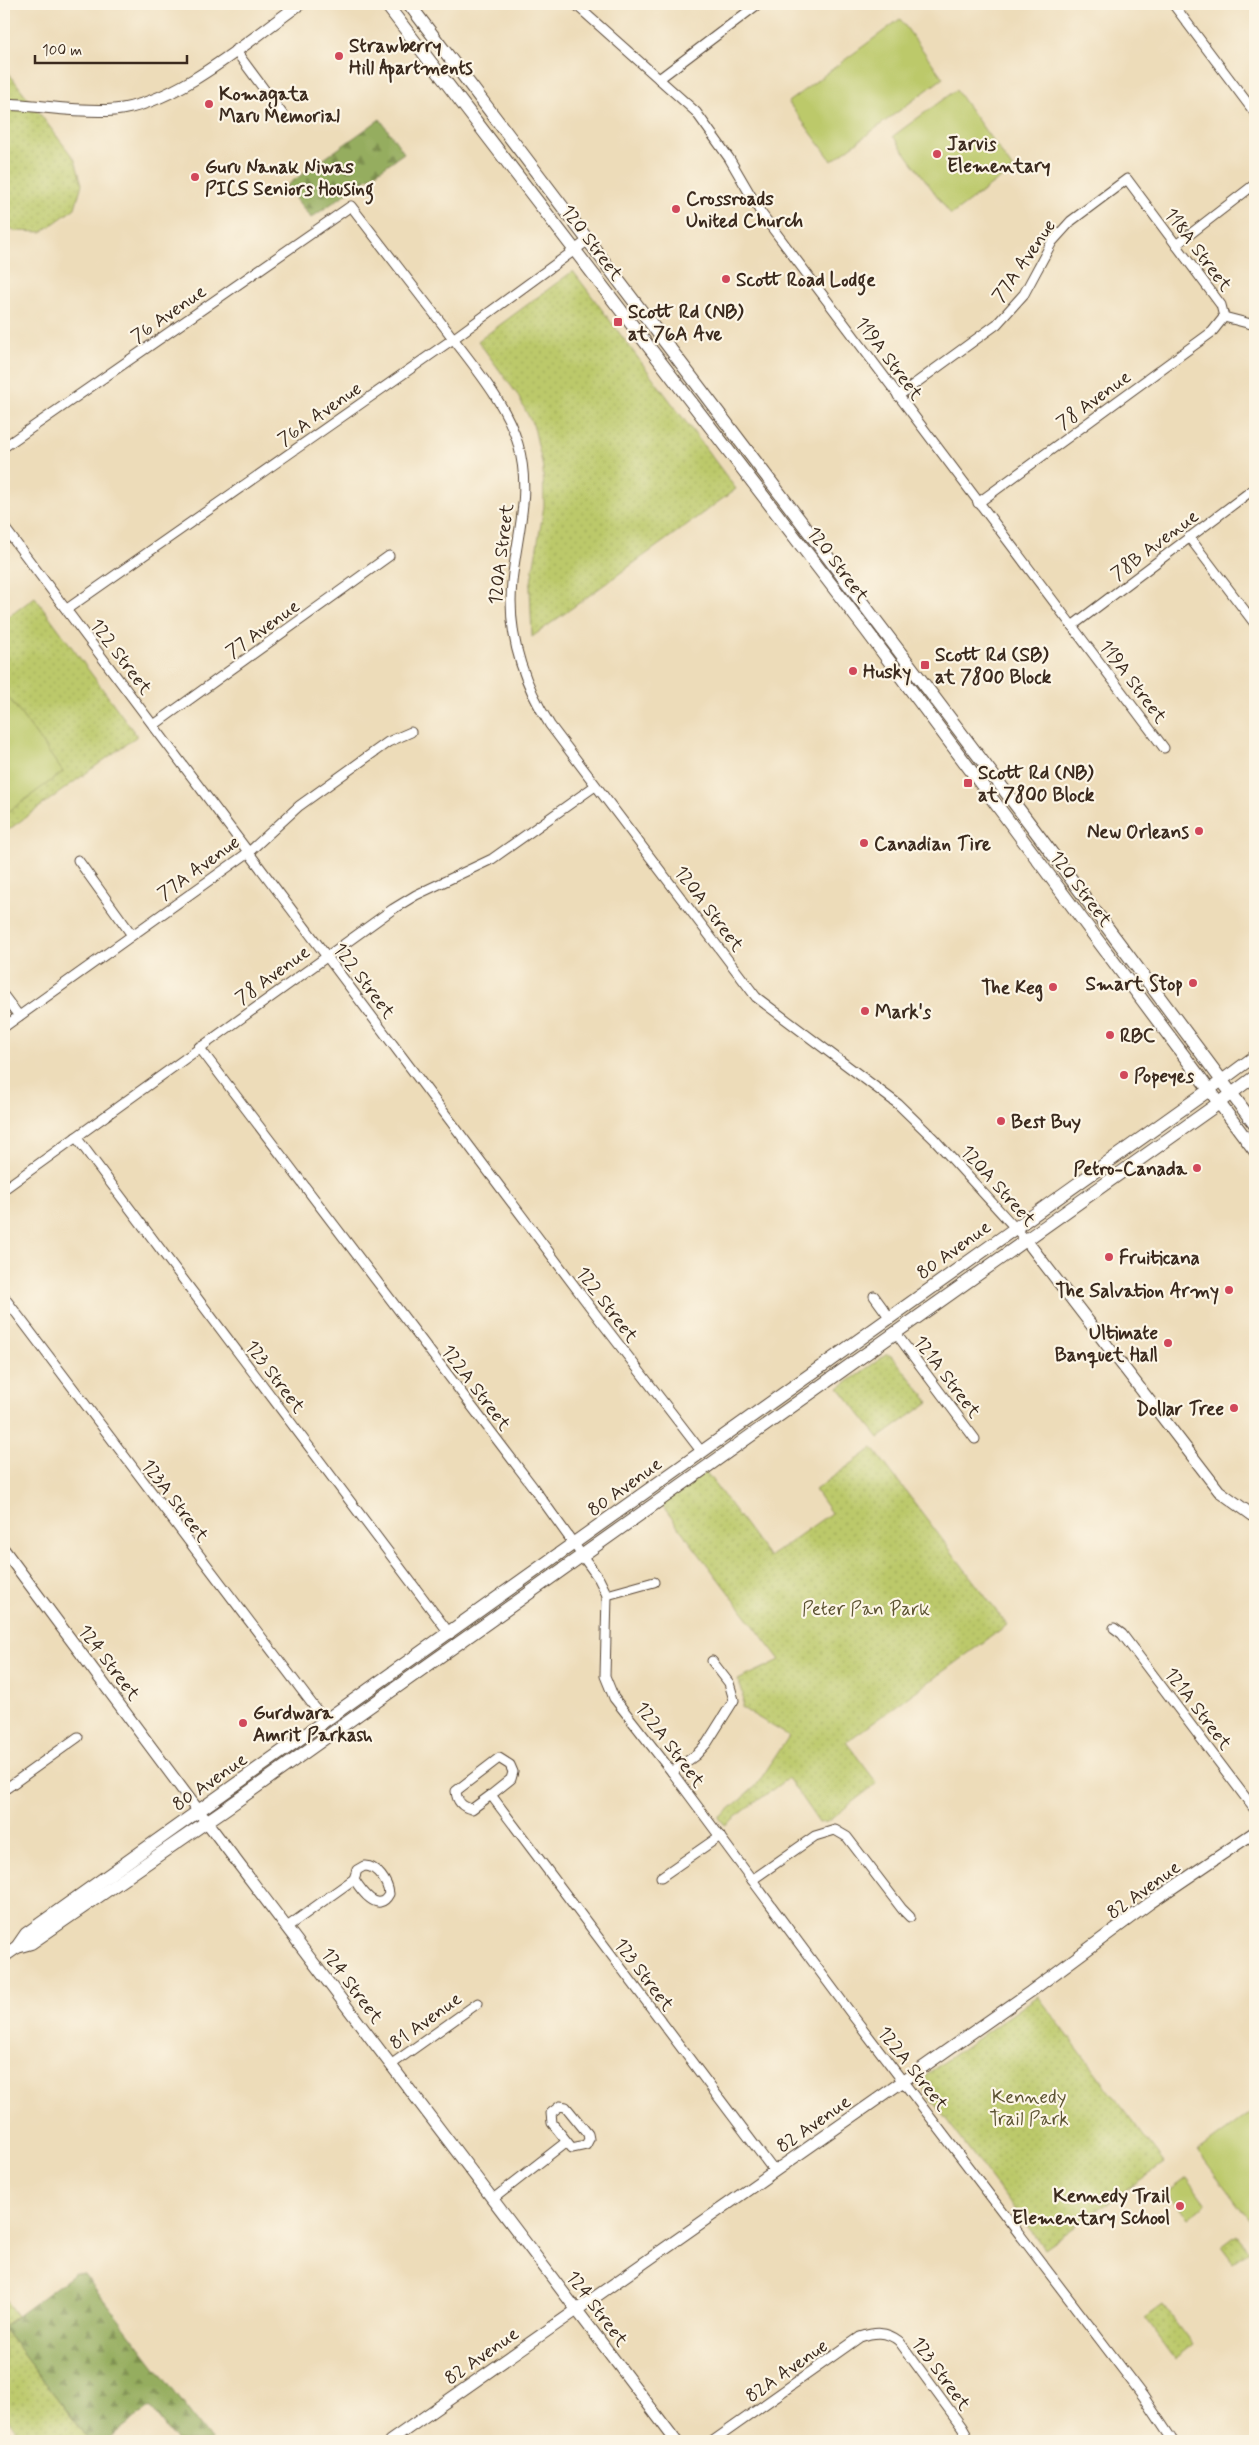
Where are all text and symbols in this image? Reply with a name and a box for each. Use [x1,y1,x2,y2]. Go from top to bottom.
scale bar [35,32,188,64]
place label: Strawberry Hill Apartments [349,34,473,83]
text: 100 m [42,41,82,61]
marker: Strawberry Hill Apartments [333,50,345,62]
place label: Komagata Maru Memorial [219,82,340,129]
marker: Komagata Maru Memorial [203,98,215,110]
place label: Jarvis Elementary [947,132,1051,179]
marker: Jarvis Elementary [931,148,943,160]
place label: Guru Nanak Niwas PICS Seniors Housing [205,155,374,205]
marker: Guru Nanak Niwas PICS Seniors Housing [189,171,201,183]
place label: Crossroads United Church [686,187,803,234]
street label: 120 Street [555,200,629,286]
marker: Crossroads United Church [670,203,682,215]
street label: 118A Street [1158,203,1238,297]
street label: 77A Avenue [986,214,1062,307]
place label: Scott Road Lodge [736,268,876,296]
marker: Scott Road Lodge [720,273,732,285]
street label: 76 Avenue [126,279,212,349]
place label: Scott Rd (NB) at 76A Ave [628,300,744,347]
street label: 119A Street [849,312,928,406]
marker: Scott Rd (NB) at 76A Ave [612,316,624,328]
street label: 78 Avenue [1052,365,1136,436]
street label: 76A Avenue [273,376,367,452]
street label: 120A Street [483,502,520,606]
street label: 78B Avenue [1106,504,1204,586]
street label: 120 Street [801,522,875,608]
street label: 77 Avenue [221,594,305,665]
street label: 122 Street [84,614,158,700]
street label: 119A Street [1093,635,1172,729]
place label: Scott Rd (SB) at 7800 Block [935,643,1052,690]
marker: Scott Rd (SB) at 7800 Block [919,659,931,671]
place label: Husky [863,660,911,686]
marker: Husky [847,665,859,677]
place label: Scott Rd (NB) at 7800 Block [978,761,1095,808]
marker: Scott Rd (NB) at 7800 Block [962,777,974,789]
place label: New Orleans [1087,820,1190,845]
marker: New Orleans [1193,825,1205,837]
street label: 77A Avenue [153,830,245,906]
place label: Canadian Tire [874,832,991,857]
marker: Canadian Tire [858,837,870,849]
street label: 120 Street [1044,846,1118,932]
street label: 120A Street [668,861,749,957]
street label: 122 Street [327,938,401,1024]
street label: 78 Avenue [231,940,315,1011]
place label: Smart Stop [1086,972,1183,997]
place label: The Keg [981,976,1043,1002]
marker: Smart Stop [1187,977,1199,989]
marker: The Keg [1047,981,1059,993]
place label: Mark's [875,1000,932,1025]
marker: Mark's [859,1005,871,1017]
place label: RBC [1120,1024,1156,1049]
marker: RBC [1104,1029,1116,1041]
place label: Popeyes [1134,1064,1195,1089]
marker: Popeyes [1118,1069,1130,1081]
place label: Best Buy [1011,1110,1081,1135]
marker: Best Buy [995,1115,1007,1127]
street label: 120A Street [955,1140,1041,1232]
place label: Petro-Canada [1074,1157,1188,1182]
marker: Petro-Canada [1191,1162,1203,1174]
street label: 80 Avenue [912,1215,996,1286]
place label: Fruiticana [1119,1246,1200,1271]
marker: Fruiticana [1103,1251,1115,1263]
street label: 122 Street [570,1262,644,1348]
place label: The Salvation Army [1056,1279,1219,1305]
marker: The Salvation Army [1223,1284,1235,1296]
place label: Ultimate Banquet Hall [1055,1321,1158,1369]
street label: 121A Street [907,1330,986,1424]
street label: 123 Street [239,1335,311,1419]
marker: Ultimate Banquet Hall [1162,1337,1174,1349]
street label: 122A Street [435,1340,516,1436]
place label: Dollar Tree [1136,1397,1224,1422]
marker: Dollar Tree [1228,1402,1240,1414]
street label: 80 Avenue [583,1452,667,1523]
street label: 123A Street [135,1454,214,1548]
park label: Peter Pan Park [802,1597,930,1622]
street label: 124 Street [72,1620,146,1706]
street label: 121A Street [1158,1662,1237,1756]
street label: 122A Street [629,1697,710,1793]
place label: Gurdwara Amrit Parkash [253,1701,373,1748]
marker: Gurdwara Amrit Parkash [237,1717,249,1729]
street label: 80 Avenue [167,1747,252,1817]
street label: 82 Avenue [1102,1855,1186,1925]
street label: 123 Street [608,1933,680,2017]
street label: 124 Street [315,1943,389,2029]
street label: 81 Avenue [385,1987,467,2056]
street label: 122A Street [872,2021,954,2117]
park label: Kennedy Trail Park [989,2085,1069,2132]
street label: 82 Avenue [772,2089,856,2159]
place label: Kennedy Trail Elementary School [1012,2184,1170,2231]
marker: Kennedy Trail Elementary School [1174,2200,1186,2212]
street label: 124 Street [560,2266,634,2352]
street label: 82 Avenue [440,2321,524,2391]
street label: 123 Street [905,2332,976,2416]
street label: 82A Avenue [741,2334,833,2409]

